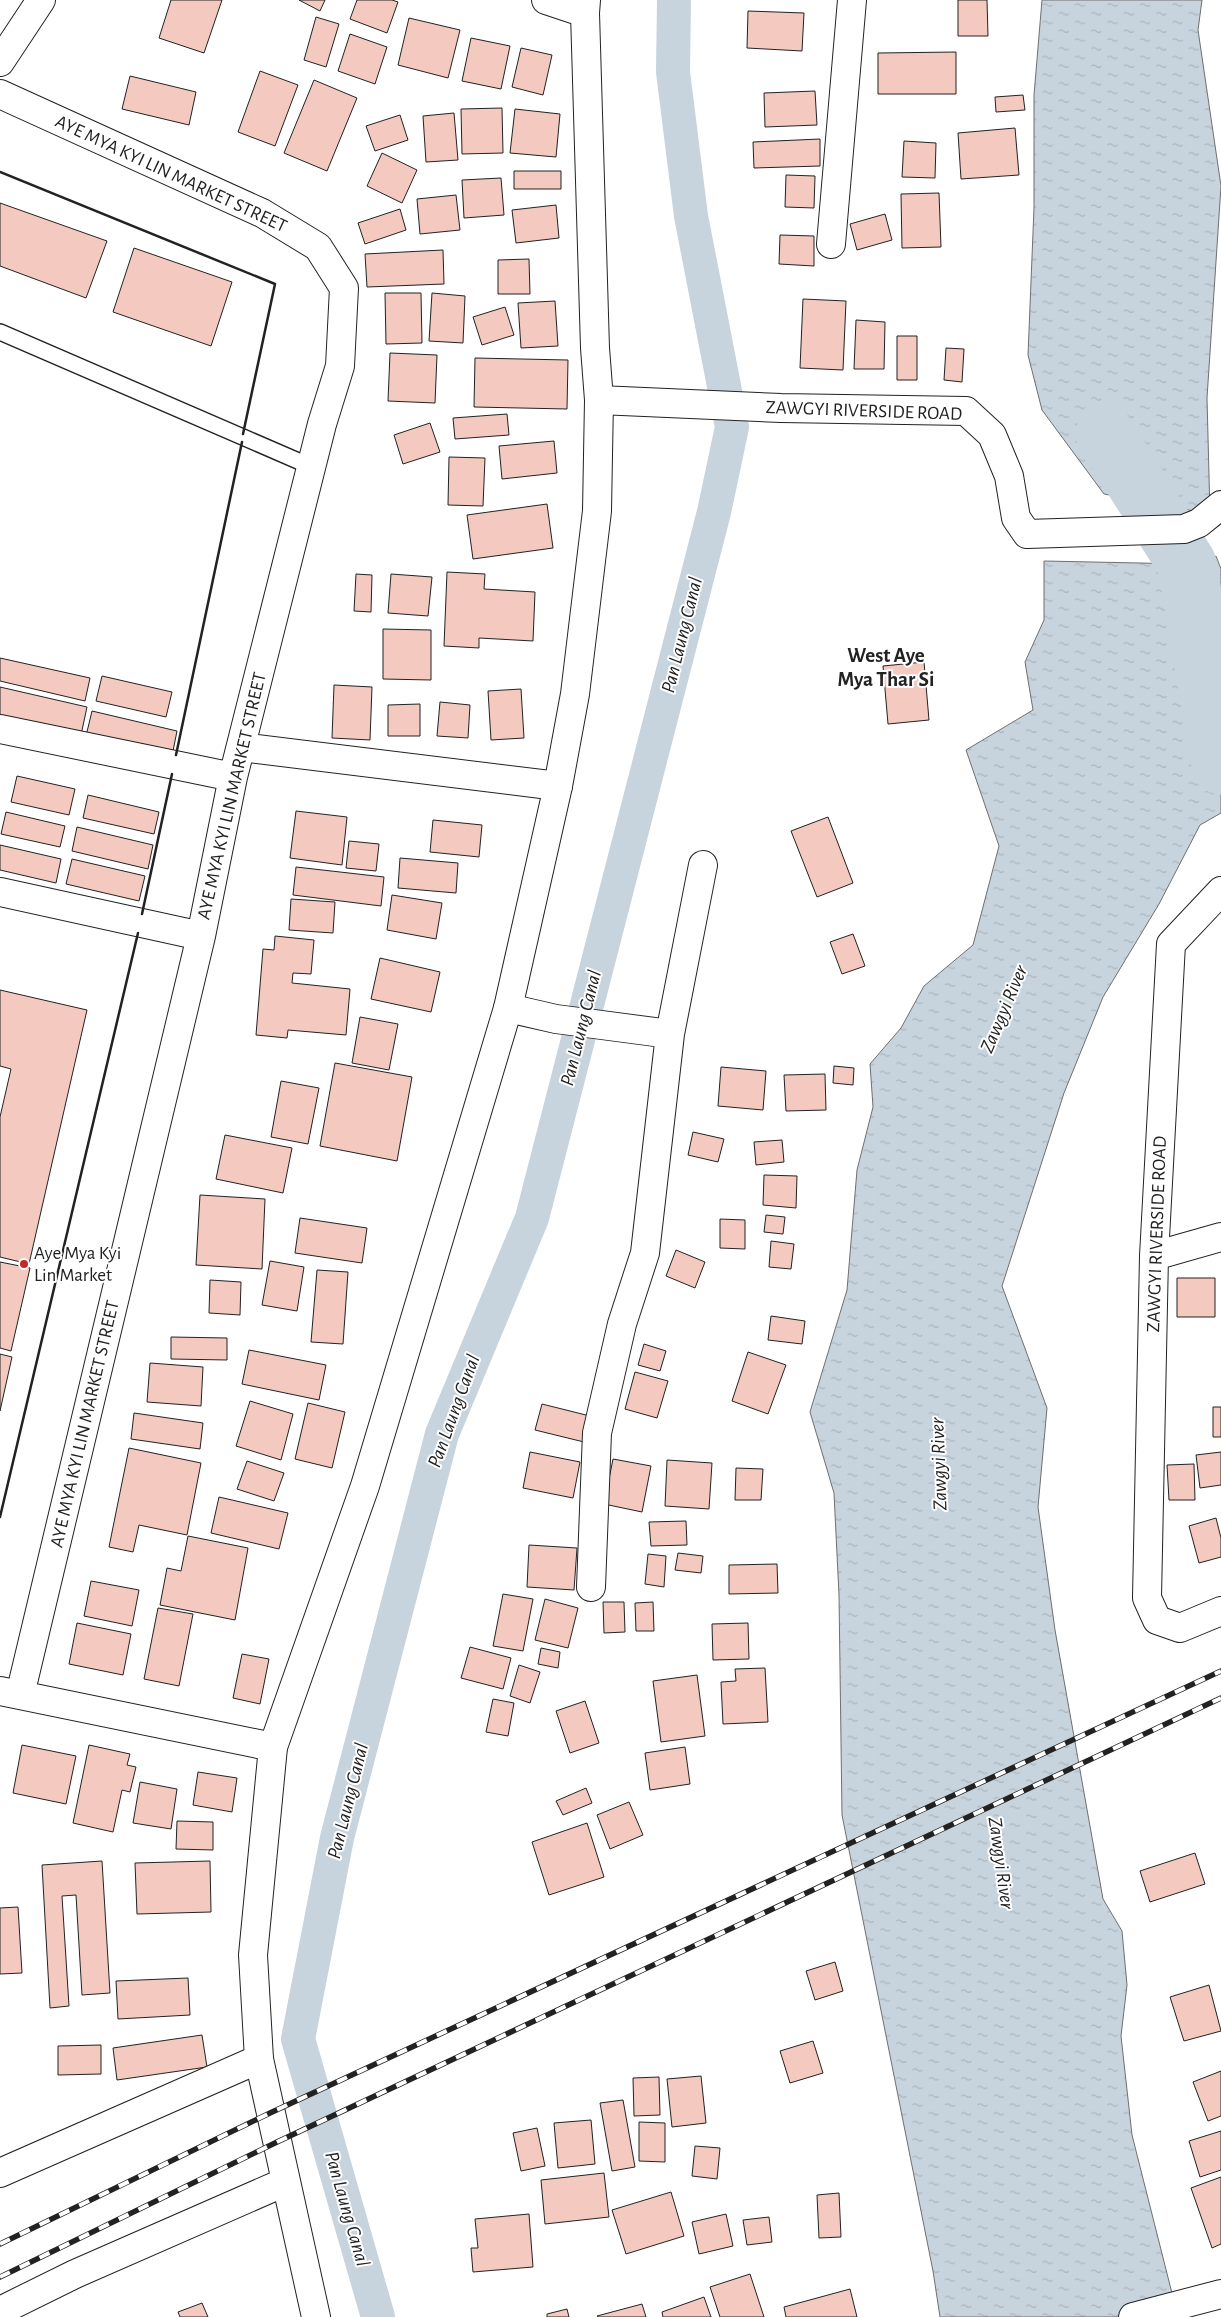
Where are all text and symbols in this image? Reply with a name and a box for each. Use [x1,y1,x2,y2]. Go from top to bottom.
street label: AYE MYA KYI LIN MARKET STREET [52,112,290,236]
street label: ZAWGYI RIVERSIDE ROAD [765,398,963,424]
water label: Pan Laung Canal [658,575,706,695]
district label: West Aye Mya Thar Si [838,645,935,690]
street label: AYE MYA KYI LIN MARKET STREET [194,671,270,921]
water label: Zawgyi River [977,962,1032,1056]
water label: Pan Laung Canal [557,968,605,1088]
street label: ZAWGYI RIVERSIDE ROAD [1144,1135,1170,1333]
place label: Aye Mya Kyi Lin Market [34,1244,121,1285]
marker: Aye Mya Kyi Lin Market [18,1258,30,1270]
street label: AYE MYA KYI LIN MARKET STREET [47,1299,123,1549]
water label: Pan Laung Canal [424,1352,484,1470]
water label: Zawgyi River [927,1417,951,1511]
water label: Pan Laung Canal [324,1741,372,1861]
water label: Zawgyi River [985,1816,1017,1911]
water label: Pan Laung Canal [321,2149,373,2269]

